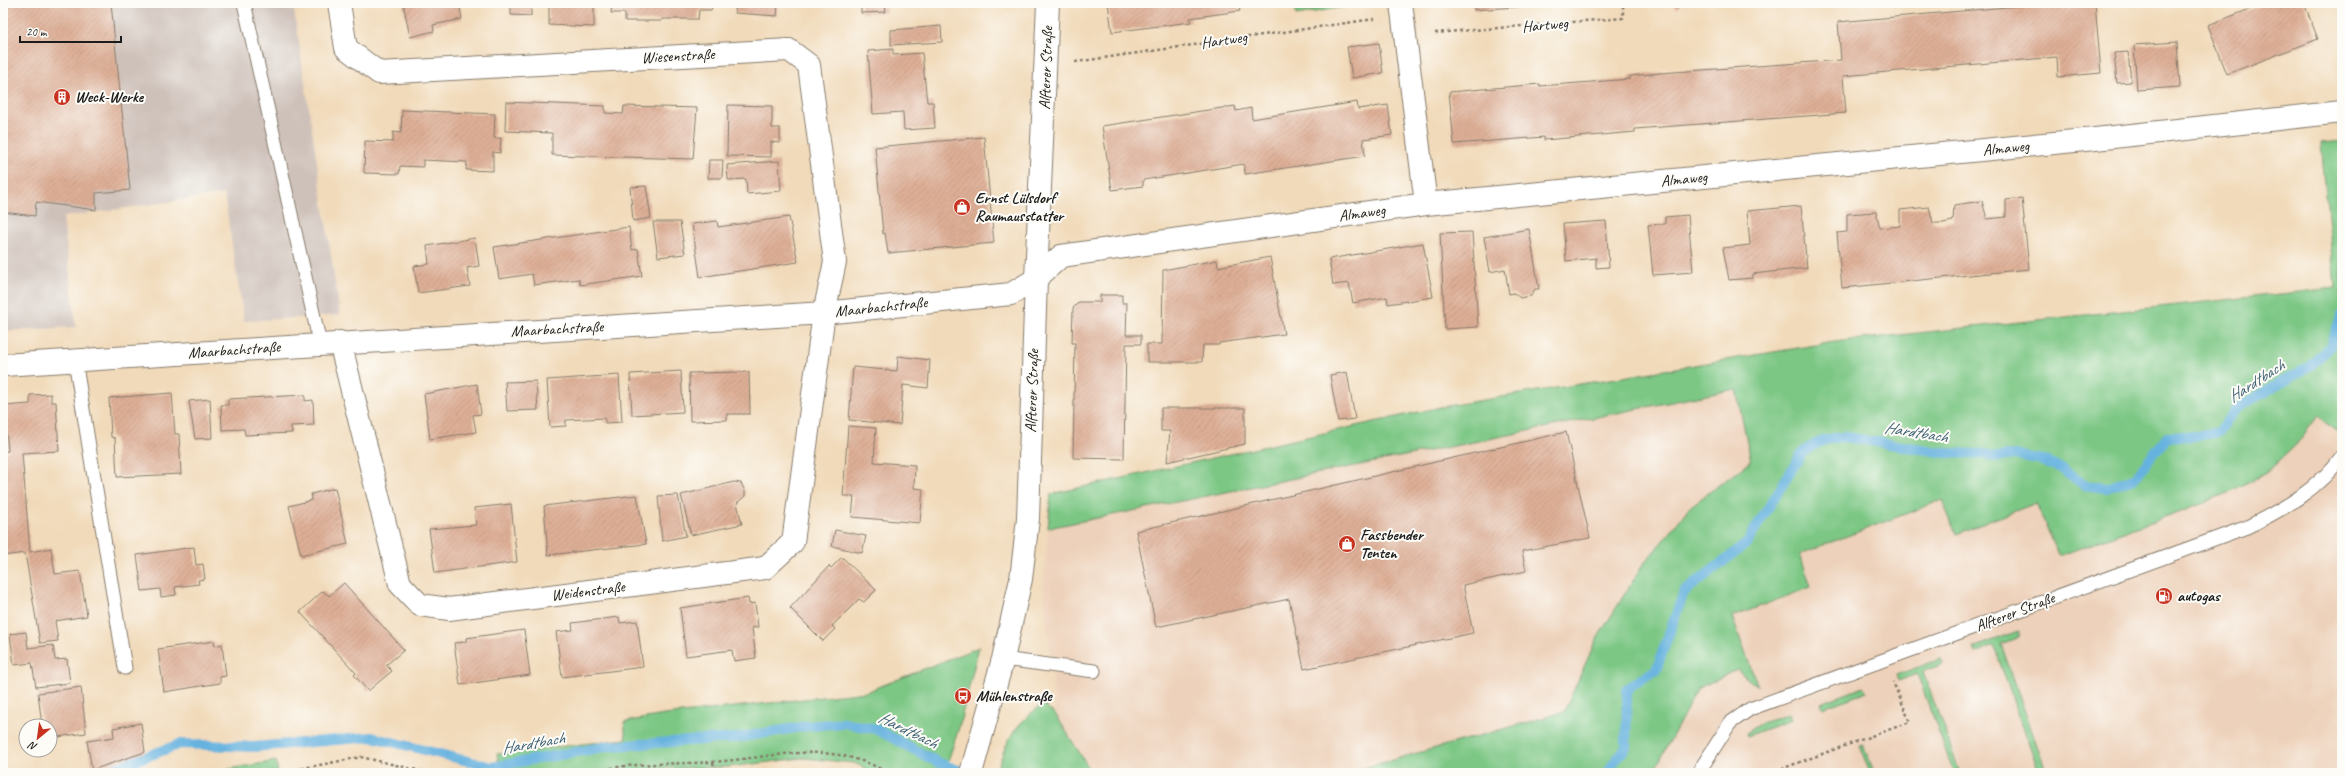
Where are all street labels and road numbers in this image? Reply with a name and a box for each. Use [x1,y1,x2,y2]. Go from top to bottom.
street label: Hartweg [1521,13,1570,37]
street label: Alfterer Straße [1035,24,1058,110]
street label: Hartweg [1200,27,1250,53]
street label: Wiesenstraße [641,44,717,68]
street label: Almaweg [1982,135,2032,160]
street label: Almaweg [1660,166,1710,191]
street label: Almaweg [1337,200,1388,226]
street label: Maarbachstraße [834,292,930,322]
street label: Maarbachstraße [510,316,606,341]
street label: Maarbachstraße [187,337,283,363]
street label: Alfterer Straße [1021,347,1044,433]
street label: Weidenstraße [550,576,628,605]
street label: Alfterer Straße [1973,587,2059,636]

